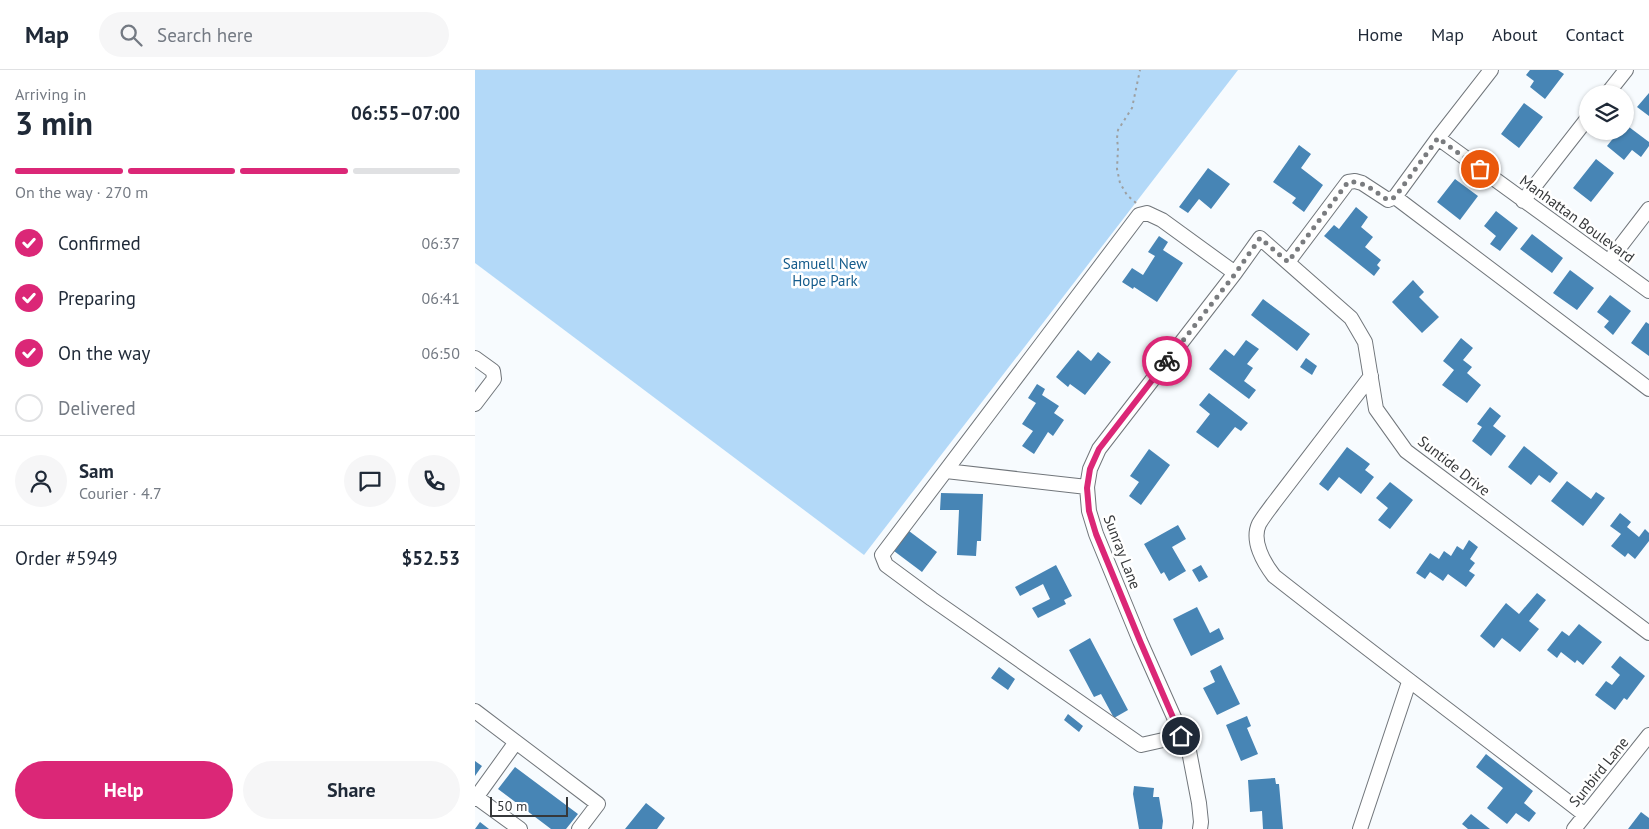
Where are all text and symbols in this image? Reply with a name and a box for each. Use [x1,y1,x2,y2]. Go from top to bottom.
search box [99,12,449,57]
text: Map [25,19,69,50]
icon: search [117,21,145,49]
text: Search here [157,23,253,47]
text: Home [1357,23,1403,46]
text: Map [1431,23,1464,46]
text: About [1492,23,1538,46]
text: Contact [1566,23,1624,46]
text: Arriving in [15,84,86,104]
map controls [1579,85,1634,140]
button: layers [1579,85,1634,140]
text: 06:55–07:00 [351,101,460,125]
text: 3 min [15,102,93,144]
pin [1459,148,1501,190]
icon: bag [1466,155,1494,183]
street label: Manhattan Boulevard [1516,171,1638,267]
text: On the way · 270 m [15,182,148,202]
icon: check [15,229,43,257]
text: Confirmed [58,231,141,255]
text: 06:37 [422,233,460,253]
park label: Samuell New Hope Park [783,254,867,290]
icon: check [15,284,43,312]
text: Preparing [58,286,136,310]
text: 06:41 [422,288,460,308]
courier [1142,336,1192,386]
icon: check [15,339,43,367]
text: On the way [58,341,150,365]
text: 06:50 [422,343,460,363]
icon: bike [1153,347,1181,375]
text: Delivered [58,396,136,420]
street label: Suntide Drive [1414,431,1494,500]
button: person [15,455,67,507]
button: chat [344,455,396,507]
button: phone [408,455,460,507]
text: Sam [79,459,114,483]
text: Courier · 4.7 [79,483,162,503]
street label: Sunray Lane [1100,512,1145,592]
text: Order #5949 [15,546,118,570]
text: $52.53 [401,546,460,570]
pin [1160,715,1202,757]
icon: home [1167,722,1195,750]
street label: Sunbird Lane [1565,733,1633,810]
button: Help [15,761,233,819]
button: Share [243,761,460,819]
scale bar [490,794,567,817]
text: 50 m [497,797,527,815]

